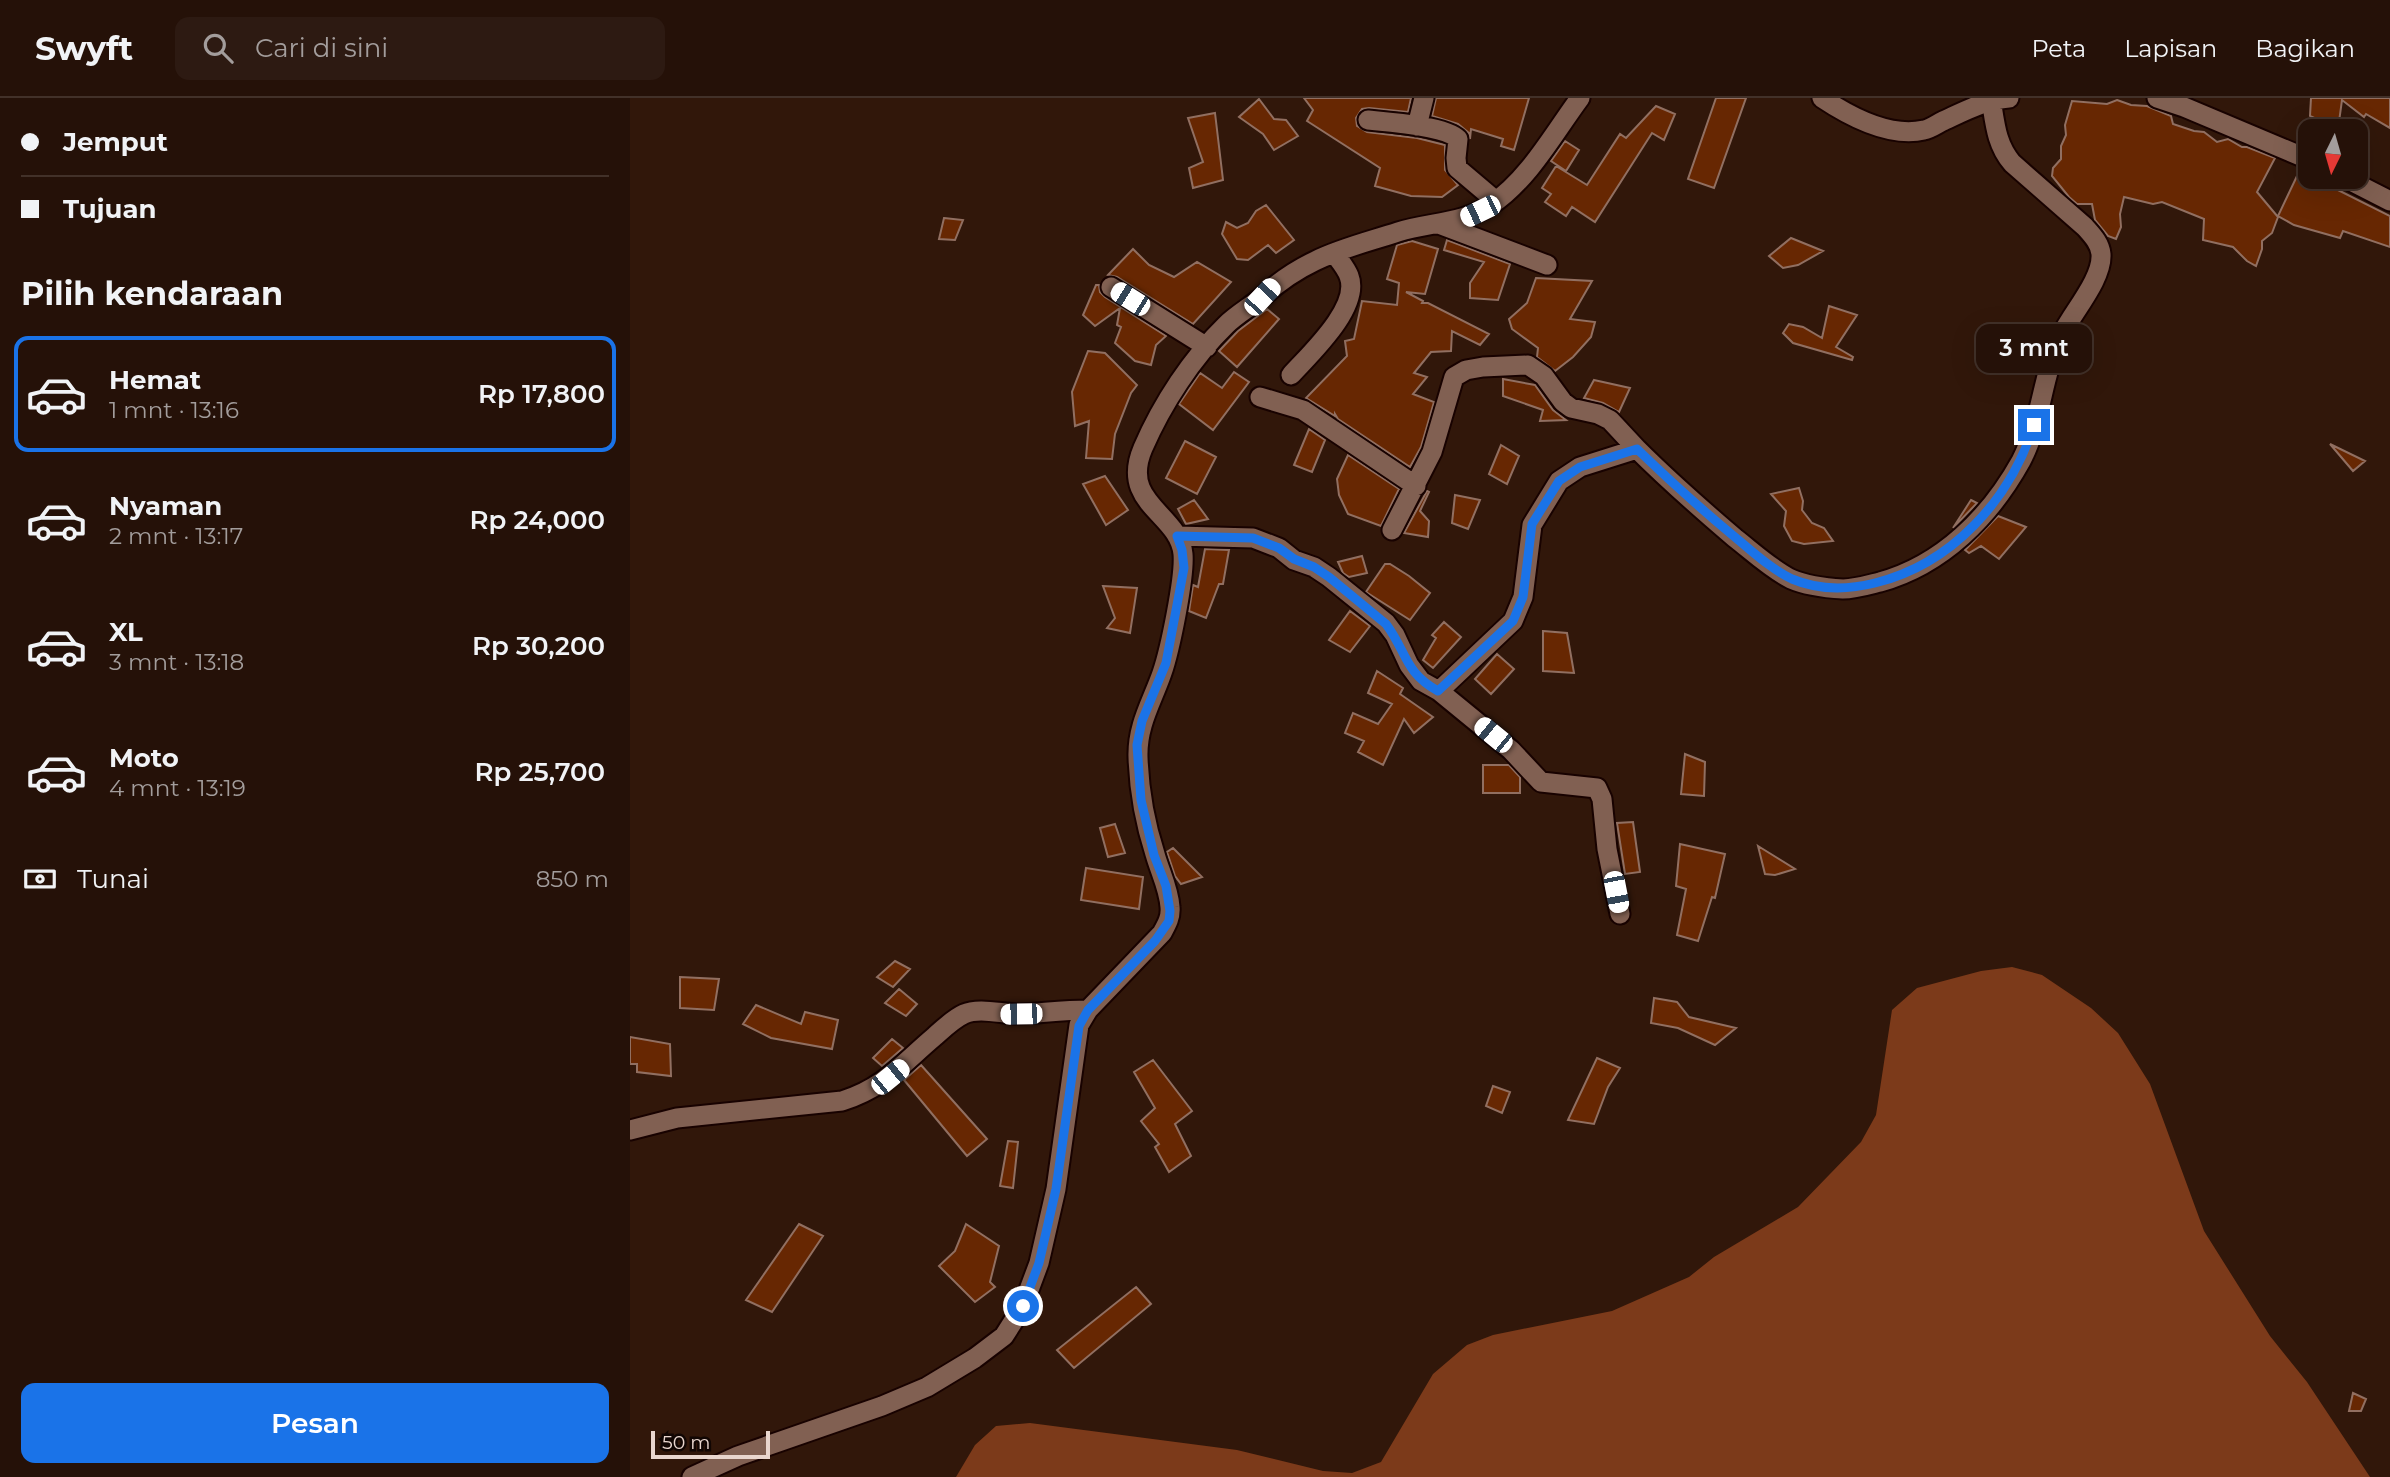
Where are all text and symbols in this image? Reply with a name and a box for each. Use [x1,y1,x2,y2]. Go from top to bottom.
search box [175,17,665,80]
text: Swyft [35,28,133,68]
icon: search [199,29,237,67]
text: Cari di sini [255,32,388,64]
text: Peta [2031,34,2086,63]
text: Lapisan [2124,34,2217,63]
text: Bagikan [2255,34,2355,63]
north arrow [2298,119,2368,189]
map controls [2298,119,2368,189]
text: Jemput [63,126,168,158]
car [1457,192,1504,230]
text: Tujuan [63,193,156,225]
text: Pilih kendaraan [21,274,283,313]
car [1240,274,1285,320]
car [1107,279,1154,319]
callout: 3 mnt [1976,324,2092,372]
text: 3 mnt [1999,334,2069,362]
icon: car [25,363,88,426]
text: Hemat [109,364,201,396]
text: Rp 17,800 [478,378,605,410]
text: 1 mnt · 13:16 [109,396,239,424]
route end [2018,409,2050,441]
icon: car [25,489,88,552]
text: Nyaman [109,490,222,522]
text: Rp 24,000 [470,504,605,536]
text: 2 mnt · 13:17 [109,522,243,550]
icon: car [25,615,88,678]
text: XL [109,616,143,648]
text: Rp 30,200 [472,630,605,662]
text: 3 mnt · 13:18 [109,648,244,676]
car [1471,714,1516,756]
icon: car [25,741,88,804]
text: Moto [109,742,179,774]
text: Rp 25,700 [474,756,605,788]
text: 4 mnt · 13:19 [109,774,246,802]
icon: cash [21,860,59,898]
text: Tunai [77,863,149,895]
text: 850 m [536,865,609,893]
car [1602,869,1631,915]
car [1000,1003,1043,1025]
car [868,1056,913,1098]
route start [1007,1290,1039,1322]
button: Pesan [21,1383,609,1463]
scale bar [651,1428,770,1460]
text: 50 m [662,1431,710,1454]

